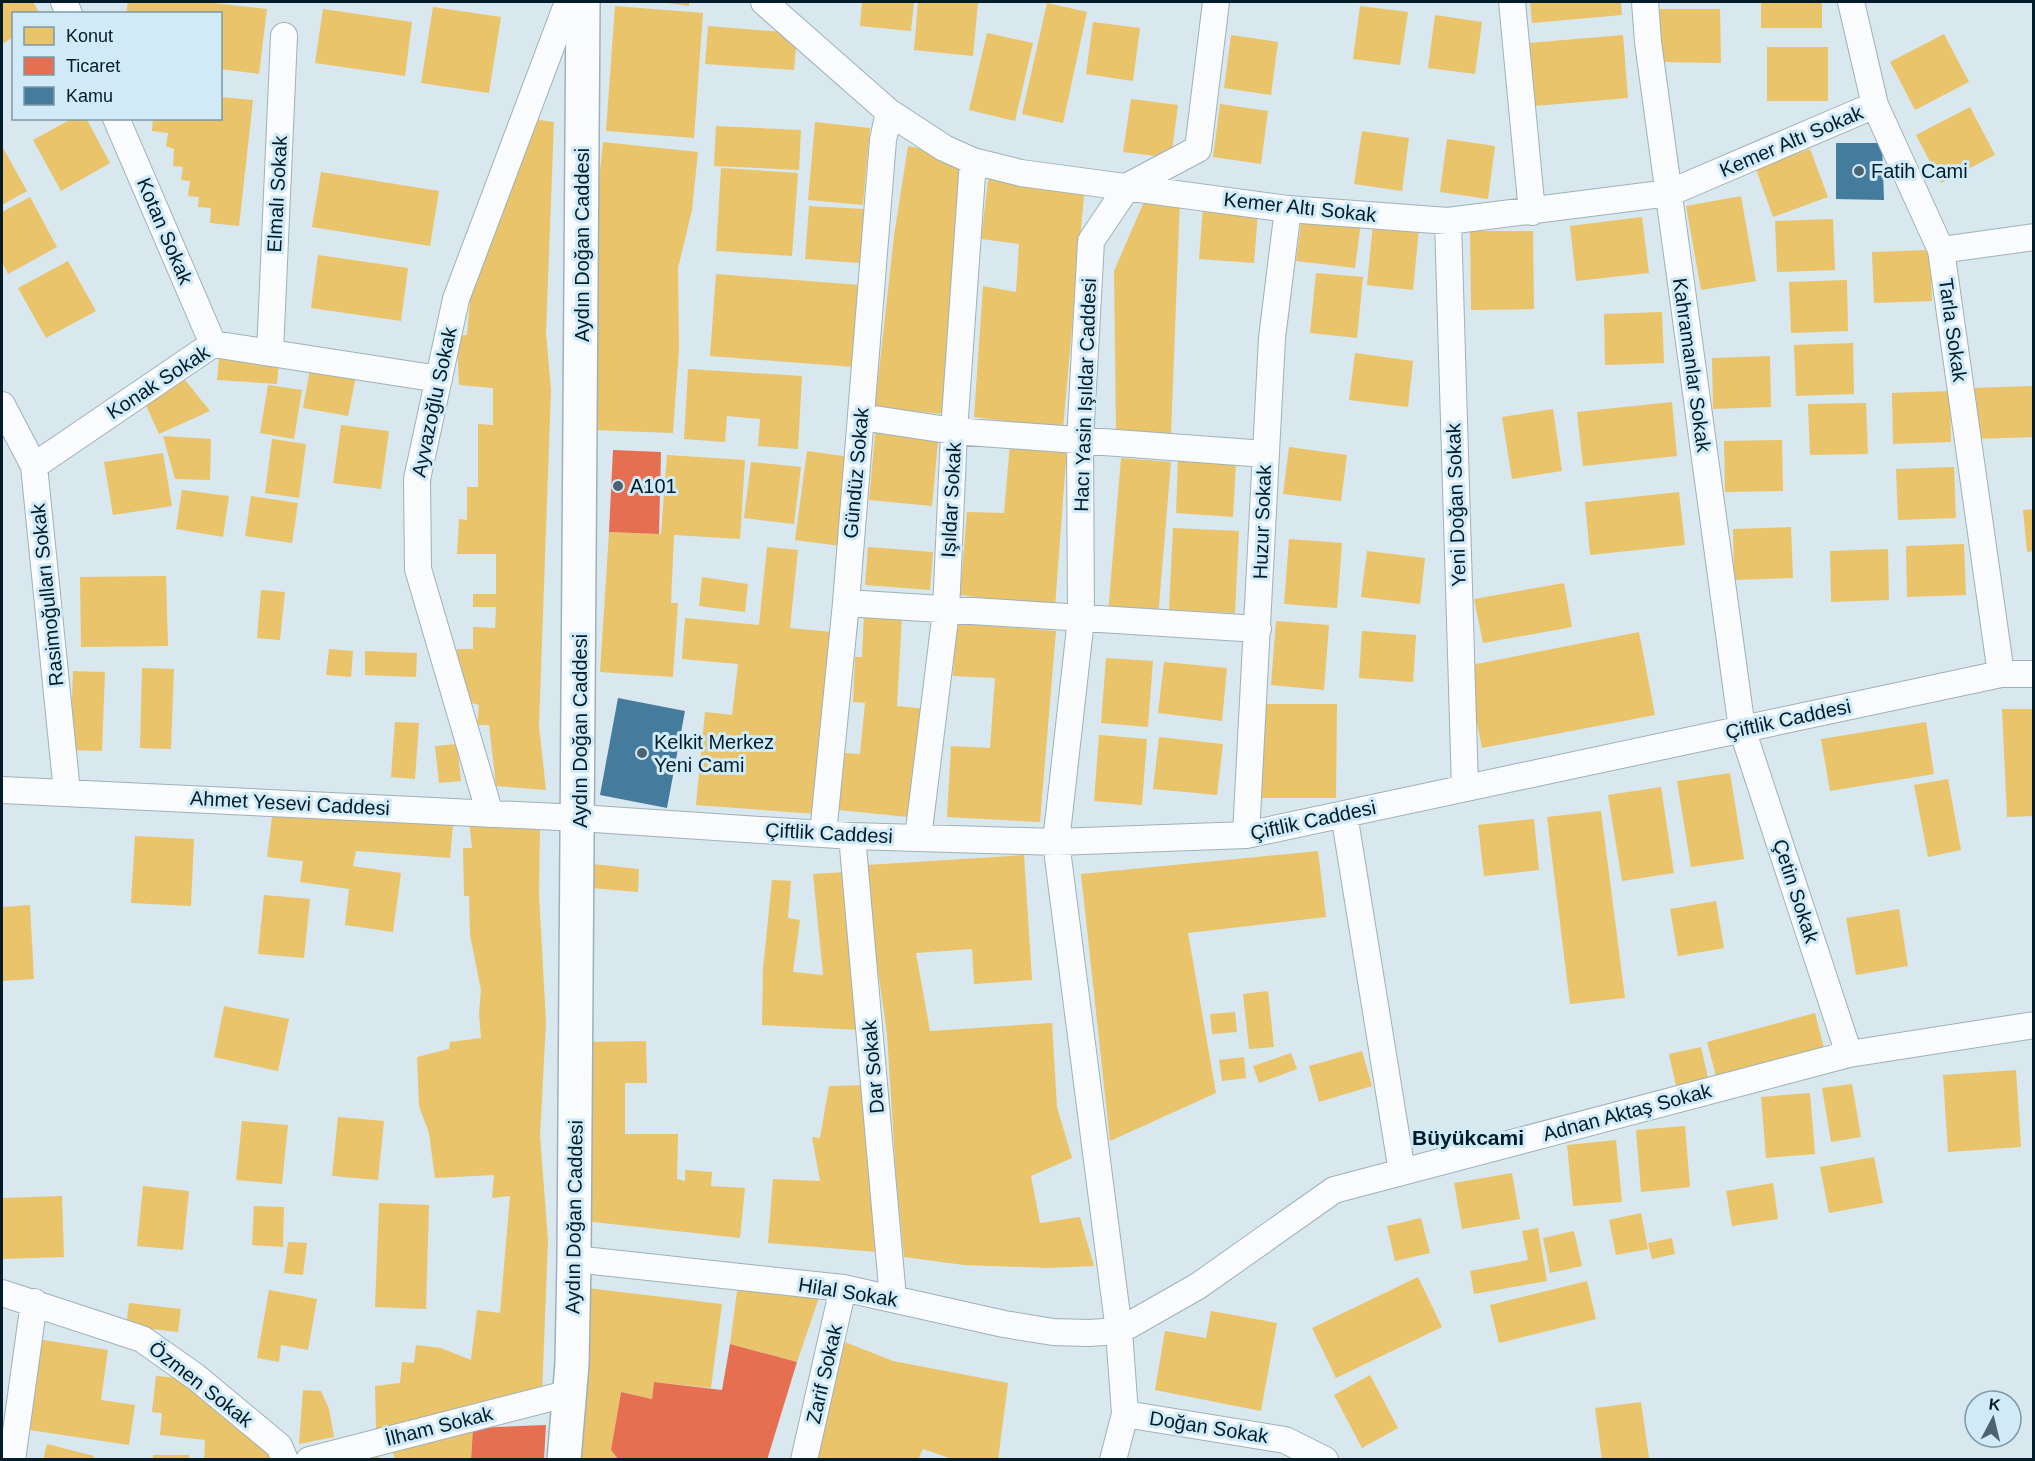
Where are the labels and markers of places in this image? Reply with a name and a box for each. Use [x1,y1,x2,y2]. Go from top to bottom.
place label: Fatih Cami [1871,160,1968,182]
marker: Fatih Cami [1852,164,1866,178]
place label: A101 [630,475,677,497]
marker: A101 [611,479,625,493]
place label: Kelkit Merkez Yeni Cami [654,731,774,776]
marker: Kelkit Merkez Yeni Cami [635,746,649,760]

